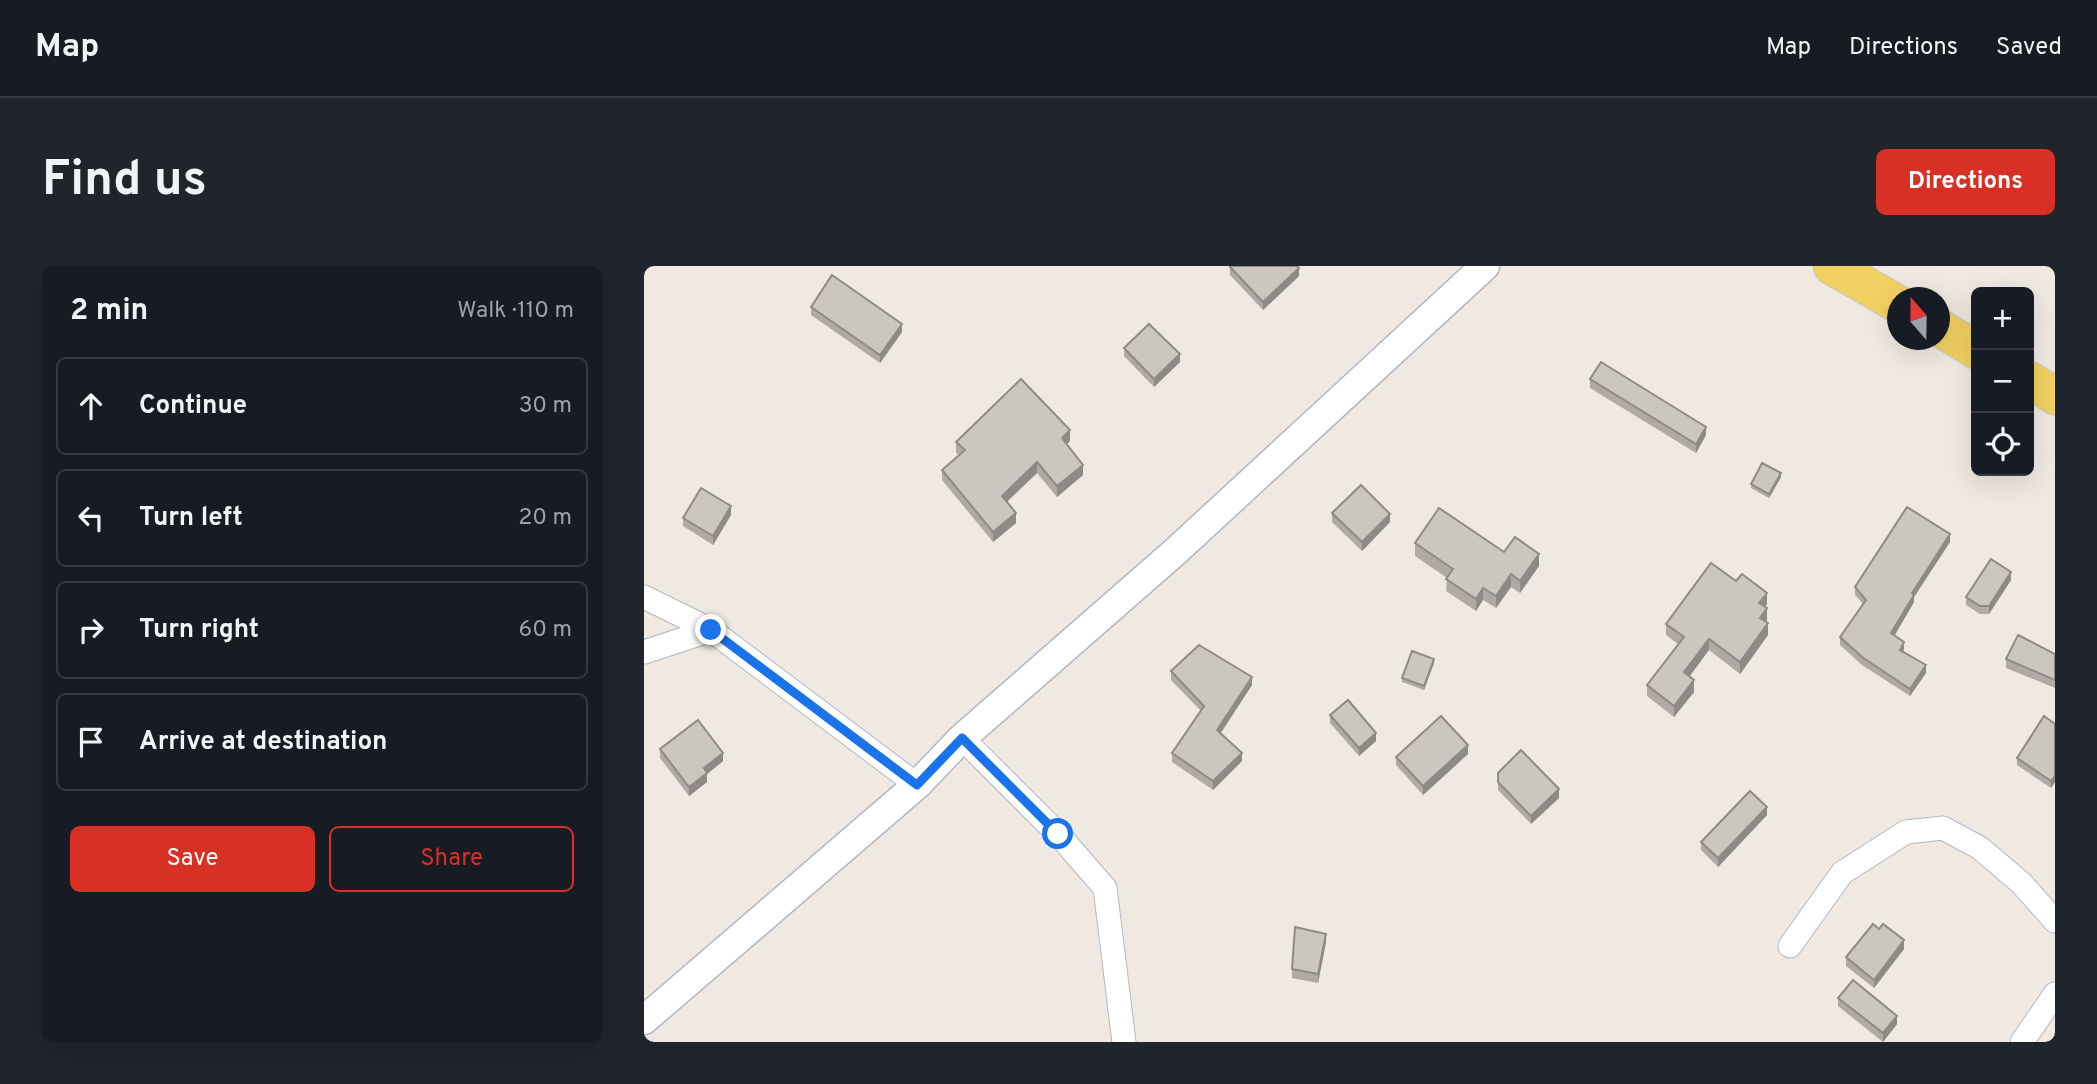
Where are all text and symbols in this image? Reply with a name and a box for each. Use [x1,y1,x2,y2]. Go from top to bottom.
text: Map [35,27,99,69]
text: Map [1766,33,1811,63]
text: Directions [1849,33,1958,63]
text: Saved [1996,33,2062,63]
button: Directions [1876,149,2055,215]
text: Find us [42,151,207,213]
north arrow [1887,287,1950,350]
map controls [1971,287,2034,476]
button: + [1971,287,2034,350]
text: 2 min [70,293,148,330]
text: Walk · 110 m [457,297,574,326]
button: − [1971,350,2034,413]
icon: ahead [72,387,110,425]
text: Continue [139,390,247,423]
text: 30 m [519,392,572,421]
button: locate [1971,413,2034,476]
icon: left [72,499,110,537]
text: Turn left [139,502,243,535]
text: 20 m [518,504,572,533]
icon: right [72,611,110,649]
text: Turn right [139,614,259,647]
route end [695,614,726,645]
text: 60 m [519,616,572,645]
icon: arrive [72,723,110,761]
text: Arrive at destination [139,726,387,759]
route start [1042,818,1073,849]
button: Save [70,826,315,892]
button: Share [329,826,574,892]

